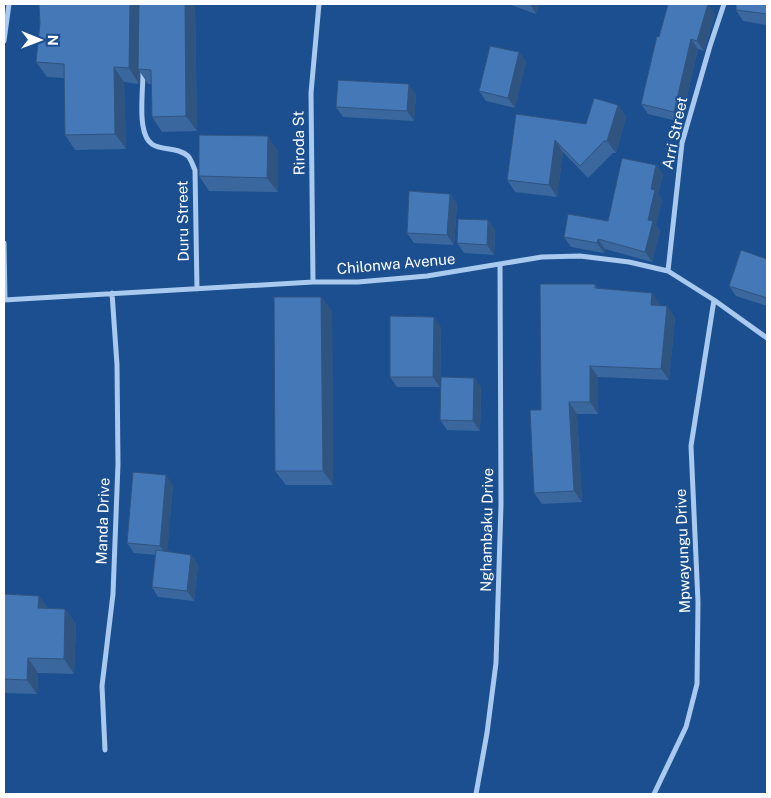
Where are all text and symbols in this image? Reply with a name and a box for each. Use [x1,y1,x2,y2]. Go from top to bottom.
north arrow [15,15,65,65]
text: N [45,35,61,46]
street label: Arri Street [659,95,691,171]
street label: Riroda St [289,110,308,175]
street label: Duru Street [173,180,192,262]
street label: Chilonwa Avenue [336,250,456,277]
street label: Nghambaku Drive [477,468,496,592]
street label: Manda Drive [92,477,113,565]
street label: Mpwayungu Drive [672,488,693,614]

